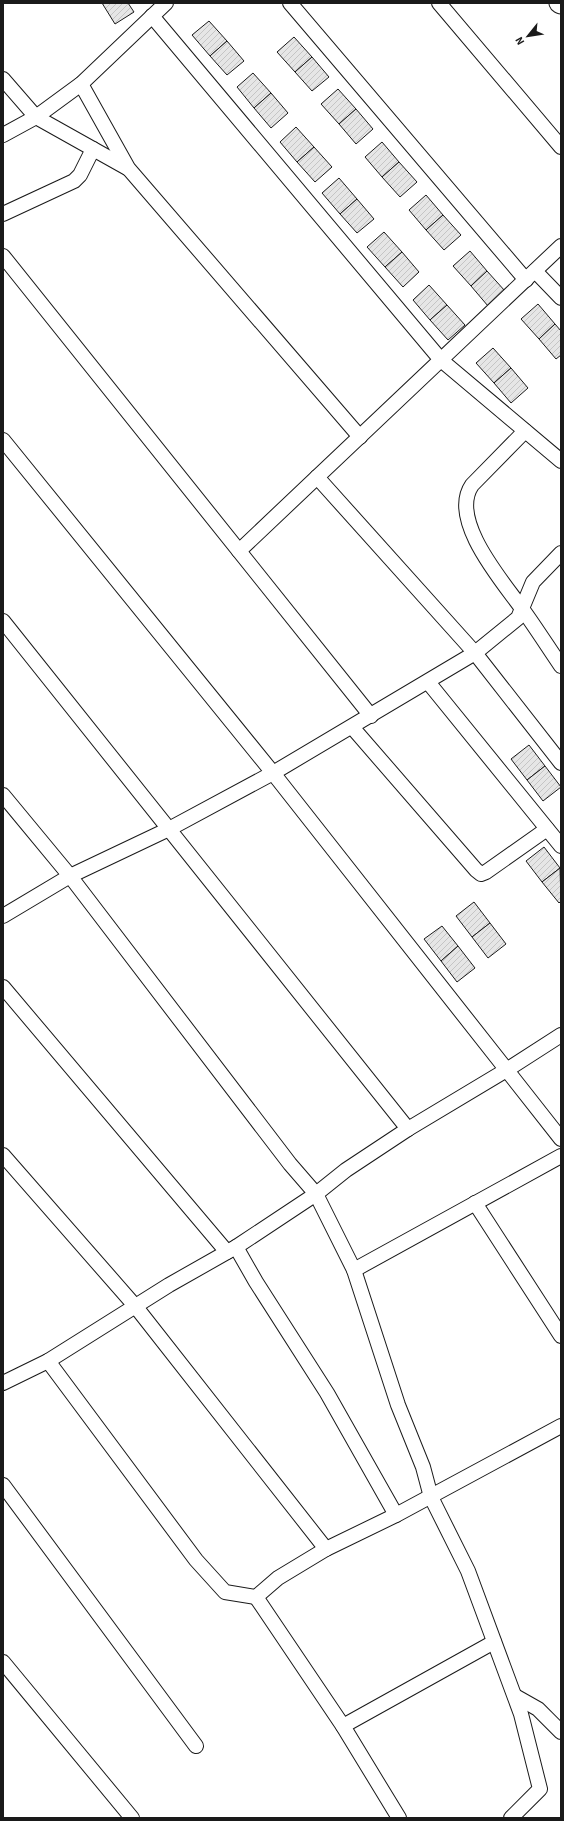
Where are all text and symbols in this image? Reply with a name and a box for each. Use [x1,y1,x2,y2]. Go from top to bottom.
north arrow [508,16,548,56]
text: N [511,34,528,48]

